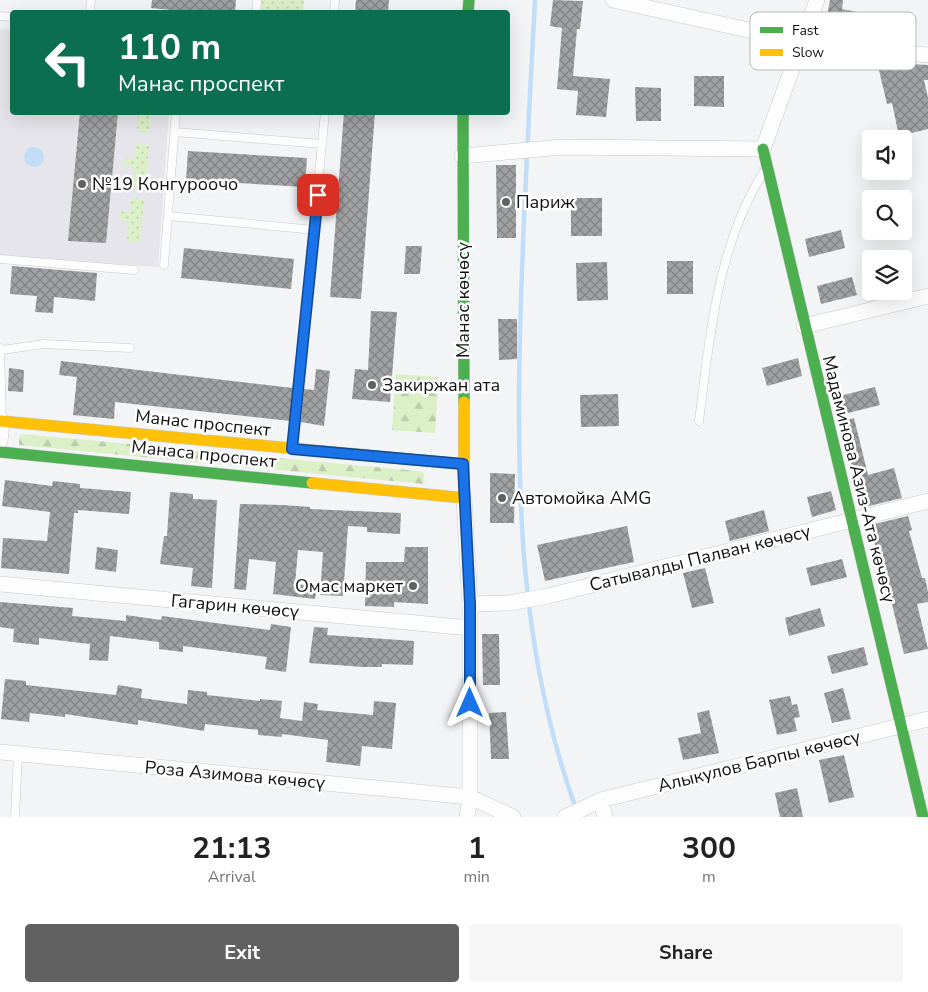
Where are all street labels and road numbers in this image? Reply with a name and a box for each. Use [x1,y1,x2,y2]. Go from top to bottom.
street label: Манас көчөсү [451,241,475,358]
street label: Мадаминова Азиз-Ата көчөсү [817,353,902,606]
street label: Манас проспект [134,404,272,442]
street label: Манаса проспект [130,434,278,474]
street label: Сатывалды Палван көчөсү [587,519,814,597]
street label: Гагарин көчөсү [170,588,301,624]
street label: Алыкулов Барпы көчөсү [655,724,864,798]
street label: Роза Азимова көчөсү [144,755,327,795]

